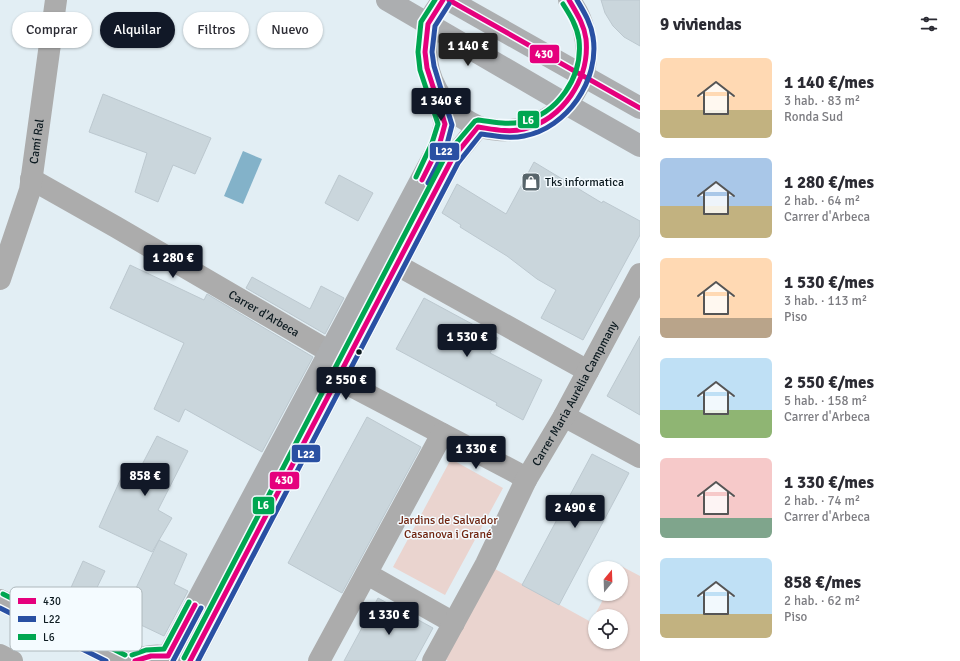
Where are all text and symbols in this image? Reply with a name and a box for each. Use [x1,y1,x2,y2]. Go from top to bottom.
chip: Comprar [12,12,92,48]
chip: Alquilar [100,12,175,48]
chip: Filtros [183,12,249,48]
chip: Nuevo [257,12,323,48]
icon: filters [918,13,940,35]
text: 9 viviendas [660,14,742,35]
pin: 1 140 € [431,33,505,67]
text: 1 140 € [448,38,488,54]
line badge: 430 [529,44,560,64]
text: 430 [535,48,553,61]
text: 1 140 €/mes [784,72,874,93]
icon: home [692,74,740,122]
pin: 1 340 € [404,88,478,122]
text: 1 340 € [421,93,461,109]
text: 3 hab. · 83 m² [784,93,860,109]
text: Ronda Sud [784,109,843,125]
line badge: L6 [517,110,540,129]
text: L6 [522,114,534,127]
street label: Camí Ral [27,117,48,165]
line badge: L22 [429,142,460,161]
text: L22 [435,145,453,158]
shop icon: Tks informatica [520,171,542,193]
text: 1 280 €/mes [784,172,874,193]
icon: home [692,174,740,222]
place label: Tks informatica [545,175,624,190]
text: 2 hab. · 64 m² [784,193,860,209]
text: Carrer d'Arbeca [784,209,870,225]
pin: 1 280 € [136,245,210,279]
text: 1 280 € [153,250,193,266]
text: 1 530 €/mes [784,272,874,293]
icon: home [692,274,740,322]
street label: Carrer d'Arbeca [226,287,302,340]
text: 3 hab. · 113 m² [784,293,867,309]
text: Piso [784,309,807,325]
street label: Carrer Maria Aurèlia Campmany [529,318,622,469]
pin: 1 530 € [430,324,504,358]
text: 1 530 € [447,329,487,345]
unlabelled marker [354,347,364,357]
pin: 2 550 € [309,367,383,401]
text: 2 550 € [326,372,366,388]
text: 2 550 €/mes [784,372,874,393]
icon: home [692,374,740,422]
text: 5 hab. · 158 m² [784,393,867,409]
text: Carrer d'Arbeca [784,409,870,425]
pin: 1 330 € [439,436,513,470]
text: 1 330 € [456,441,496,457]
line badge: L22 [291,444,321,463]
text: L22 [297,448,315,461]
pin: 858 € [117,463,173,497]
text: 858 € [130,468,160,484]
line badge: 430 [269,471,300,490]
text: 1 330 €/mes [784,472,874,493]
text: 430 [275,474,293,487]
icon: home [692,474,740,522]
text: 2 hab. · 74 m² [784,493,860,509]
pin: 2 490 € [538,495,612,529]
line badge: L6 [252,496,275,515]
text: L6 [257,499,269,512]
text: 2 490 € [555,500,595,516]
text: Carrer d'Arbeca [784,509,870,525]
park label: Jardins de Salvador Casanova i Grané [398,513,498,542]
north arrow [588,561,628,601]
map controls [588,561,628,649]
text: 858 €/mes [784,572,861,593]
icon: home [692,574,740,622]
legend [10,587,142,651]
text: 2 hab. · 62 m² [784,593,860,609]
text: 430 [43,595,61,608]
pin: 1 330 € [352,602,426,636]
text: 1 330 € [369,607,409,623]
button: locate [588,609,628,649]
text: Piso [784,609,807,625]
text: L22 [43,613,61,626]
text: L6 [43,631,55,644]

